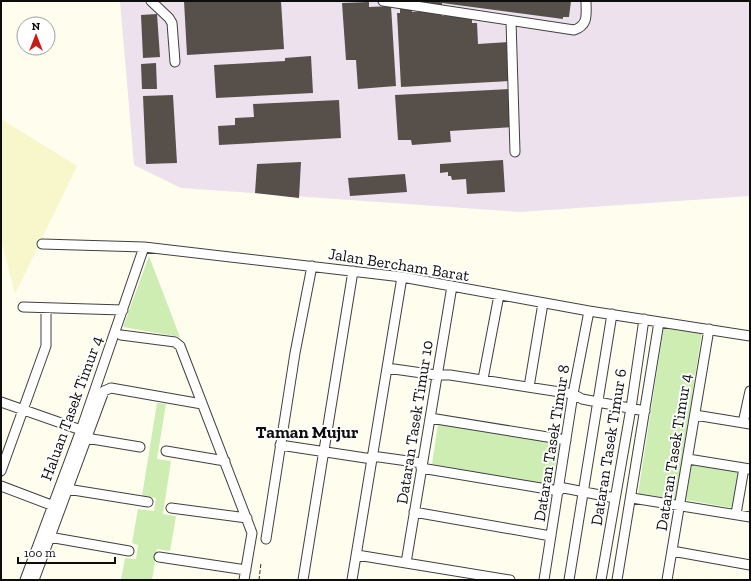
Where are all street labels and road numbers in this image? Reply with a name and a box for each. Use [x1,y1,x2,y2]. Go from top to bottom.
street label: Jalan Bercham Barat [327,244,471,285]
street label: Haluan Tasek Timur 4 [36,333,107,483]
street label: Dataran Tasek Timur 10 [392,339,437,505]
street label: Dataran Tasek Timur 8 [530,363,573,523]
street label: Dataran Tasek Timur 6 [587,367,630,527]
street label: Dataran Tasek Timur 4 [652,372,695,532]

